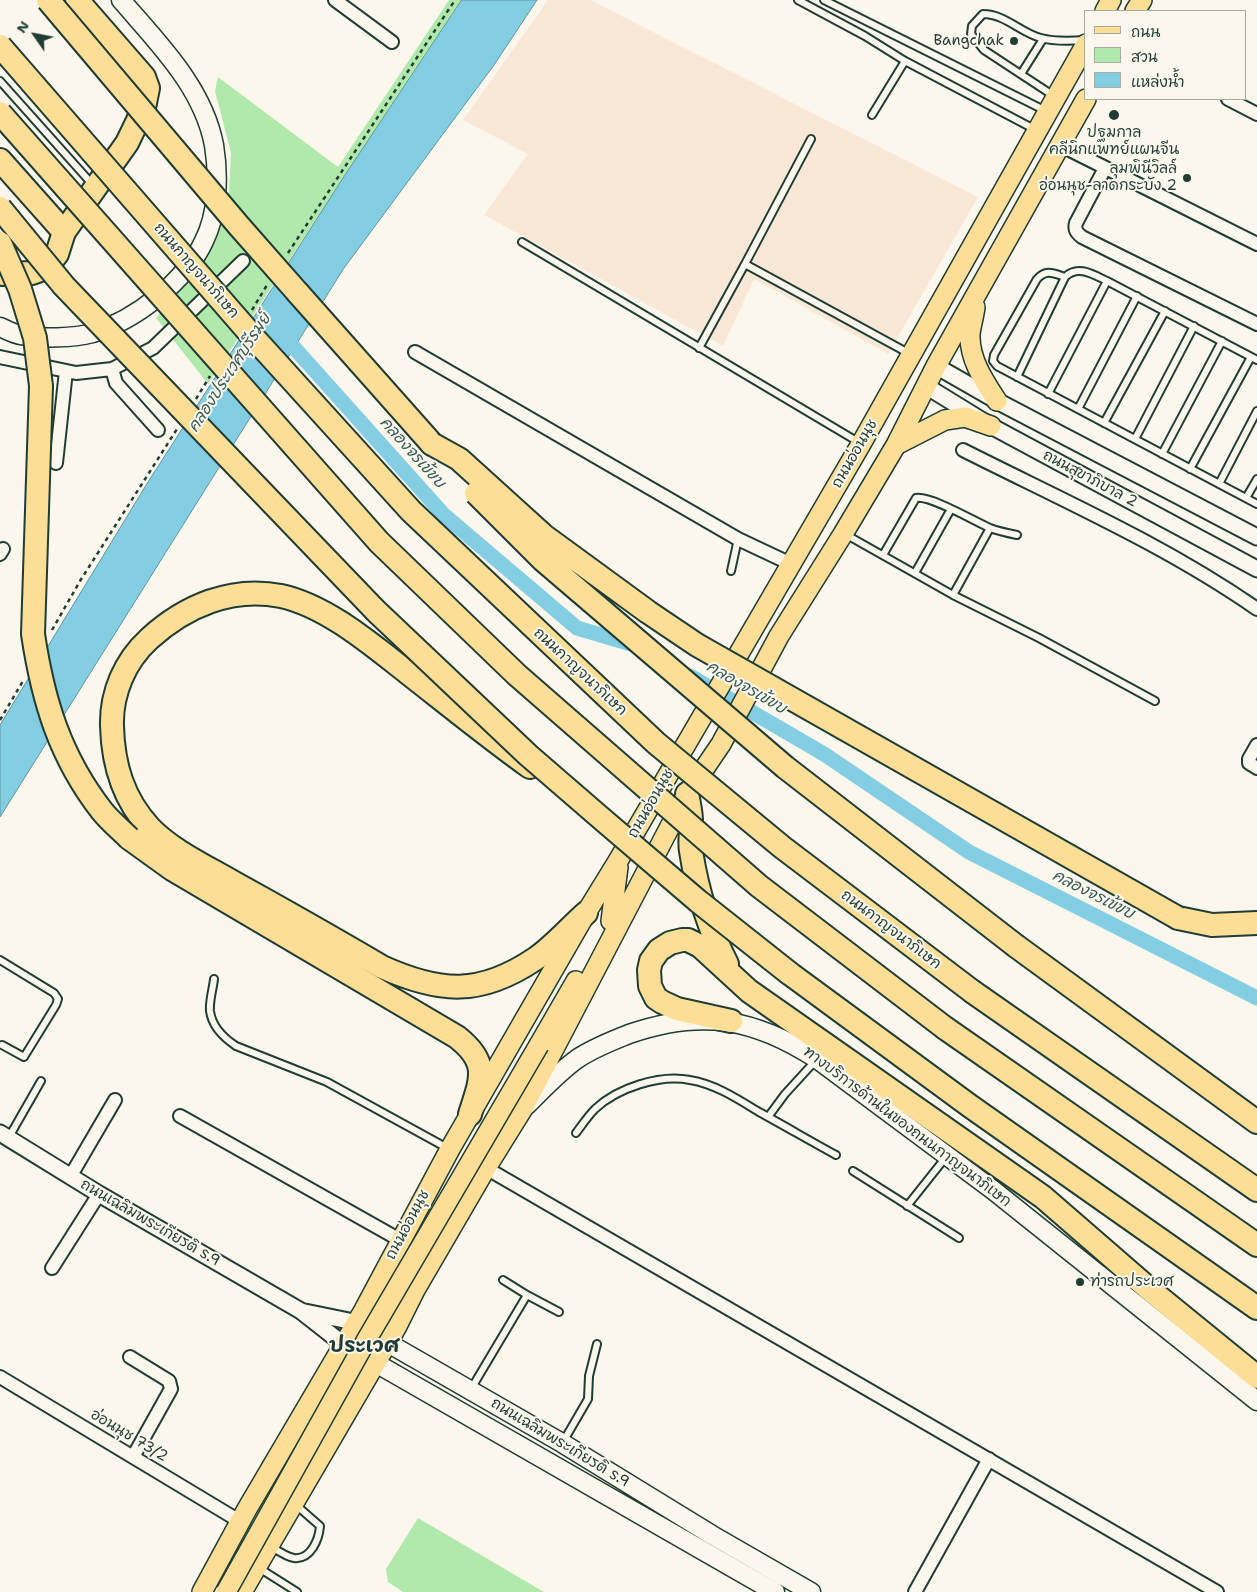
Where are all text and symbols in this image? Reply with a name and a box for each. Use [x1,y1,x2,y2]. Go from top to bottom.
north arrow [10,10,60,60]
legend [1084,10,1247,100]
text: N [12,17,33,36]
text: ถนน [1131,22,1160,42]
place label: Bangchak [933,32,1004,50]
marker: Bangchak [1008,35,1020,47]
text: สวน [1131,47,1158,67]
text: แหล่งน้ำ [1131,72,1185,92]
marker: ปฐมกาล คลีนิกแพทย์แผนจีน [1107,108,1121,122]
place label: ปฐมกาล คลีนิกแพทย์แผนจีน [1049,124,1179,159]
place label: ลุมพินีวิลล์ อ่อนนุช-ลาดกระบัง 2 [1039,160,1177,195]
marker: ลุมพินีวิลล์ อ่อนนุช-ลาดกระบัง 2 [1181,172,1193,184]
street label: ถนนกาญจนาภิเษก [150,219,242,323]
water label: คลองประเวศบุรีรมย์ [184,310,276,436]
water label: คลองจรเข้ขบ [375,414,449,492]
street label: ถนนอ่อนนุช [828,417,882,491]
street label: ถนนสุขาภิบาล 2 [1040,446,1140,512]
street label: ถนนกาญจนาภิเษก [530,624,630,720]
water label: คลองจรเข้ขบ [703,657,789,719]
street label: ถนนอ่อนนุช [624,767,678,841]
water label: คลองจรเข้ขบ [1049,866,1137,924]
street label: ถนนกาญจนาภิเษก [837,886,945,974]
street label: ทางบริการด้านในของถนนกาญจนาภิเษก [800,1043,1014,1211]
street label: ถนนเฉลิมพระเกียรติ ร.9 [77,1176,223,1270]
street label: ถนนอ่อนนุช [382,1187,434,1263]
place label: ท่ารถประเวศ [1090,1273,1173,1291]
marker: ท่ารถประเวศ [1074,1276,1086,1288]
district label: ประเวศ [329,1335,399,1359]
street label: ถนนเฉลิมพระเกียรติ ร.9 [487,1394,633,1492]
street label: อ่อนนุช 73/2 [87,1406,171,1466]

